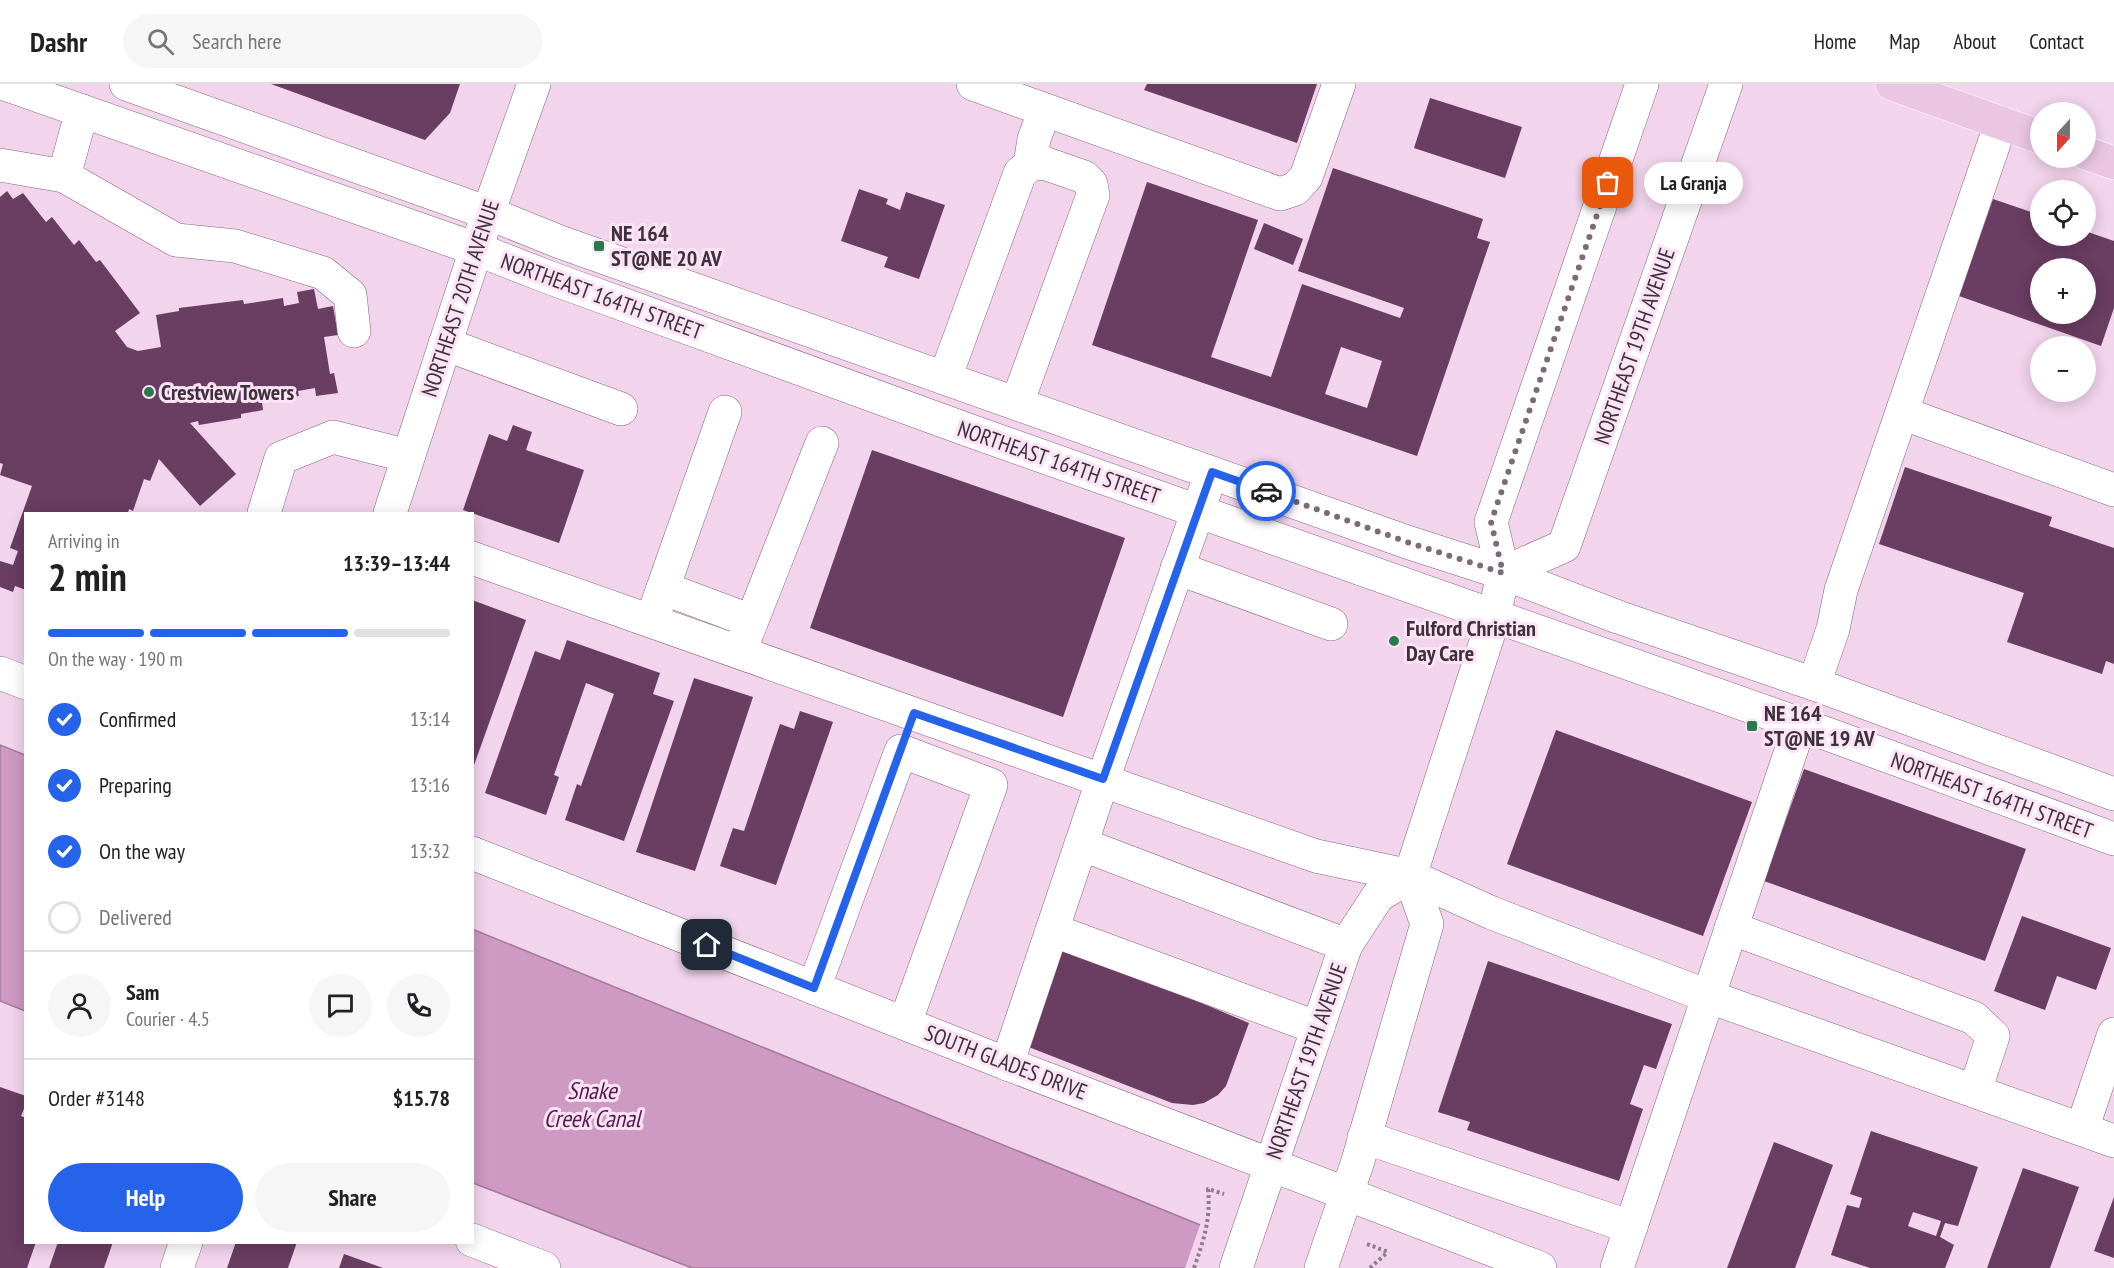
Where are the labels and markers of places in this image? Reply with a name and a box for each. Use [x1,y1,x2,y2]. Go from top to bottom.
pin [1582,157,1633,208]
callout: La Granja [1644,162,1743,204]
place label: NE 164 ST@NE 20 AV [611,219,723,272]
marker: NE 164 ST@NE 20 AV [592,239,606,253]
place label: Crestview Towers [161,378,295,406]
marker: Crestview Towers [142,385,156,399]
place label: Fulford Christian Day Care [1406,614,1536,667]
marker: Fulford Christian Day Care [1387,634,1401,648]
place label: NE 164 ST@NE 19 AV [1764,699,1876,752]
marker: NE 164 ST@NE 19 AV [1745,719,1759,733]
pin [681,919,732,970]

